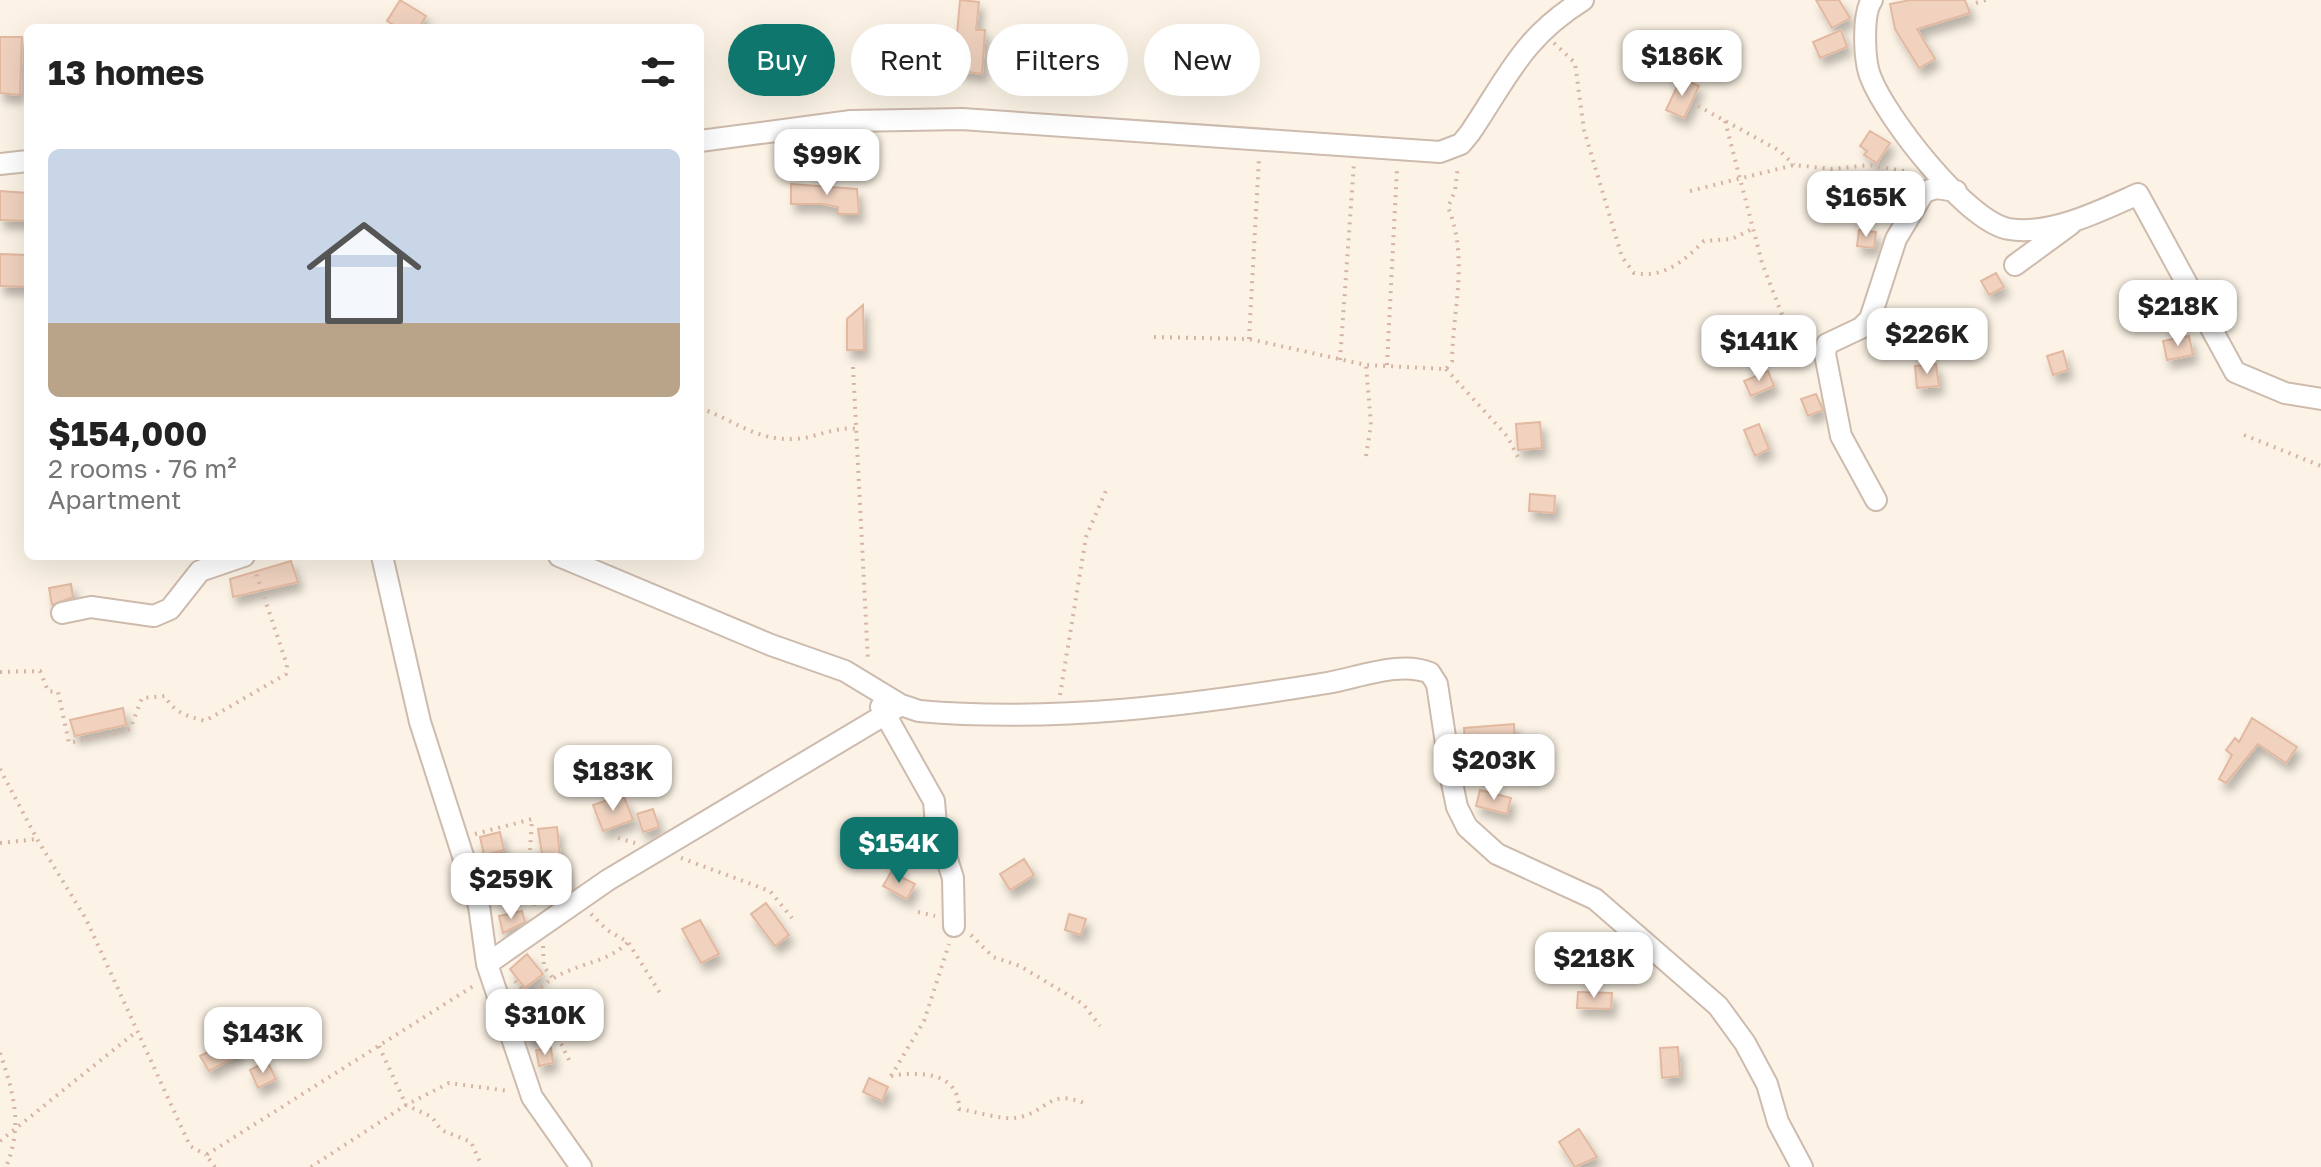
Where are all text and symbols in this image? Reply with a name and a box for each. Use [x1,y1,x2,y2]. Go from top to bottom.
chip: Buy [728,24,835,96]
chip: Rent [851,24,971,96]
chip: Filters [987,24,1128,96]
chip: New [1144,24,1260,96]
pin: $186K [1626,30,1738,98]
text: $186K [1641,40,1723,71]
icon: filters [636,50,680,94]
text: 13 homes [48,52,205,92]
pin: $99K [780,129,874,197]
text: $99K [792,139,862,170]
pin: $165K [1810,171,1922,239]
text: $165K [1825,181,1907,212]
icon: home [292,201,436,345]
pin: $218K [2122,280,2234,348]
text: $218K [2137,290,2219,321]
pin: $226K [1871,308,1983,376]
pin: $141K [1703,315,1815,383]
text: $226K [1885,318,1969,349]
text: $141K [1719,325,1799,356]
text: $154,000 [48,413,207,453]
text: 2 rooms · 76 m² [48,453,237,484]
text: Apartment [48,484,181,515]
pin: $203K [1438,734,1550,802]
text: $203K [1452,744,1536,775]
pin: $183K [557,745,669,813]
text: $183K [572,755,654,786]
pin: $154K [843,817,955,885]
text: $154K [858,827,940,858]
pin: $259K [455,853,567,921]
text: $259K [469,863,553,894]
pin: $218K [1538,932,1650,1000]
text: $218K [1553,942,1635,973]
pin: $310K [489,989,601,1057]
text: $310K [504,999,586,1030]
pin: $143K [207,1007,319,1075]
text: $143K [222,1017,304,1048]

